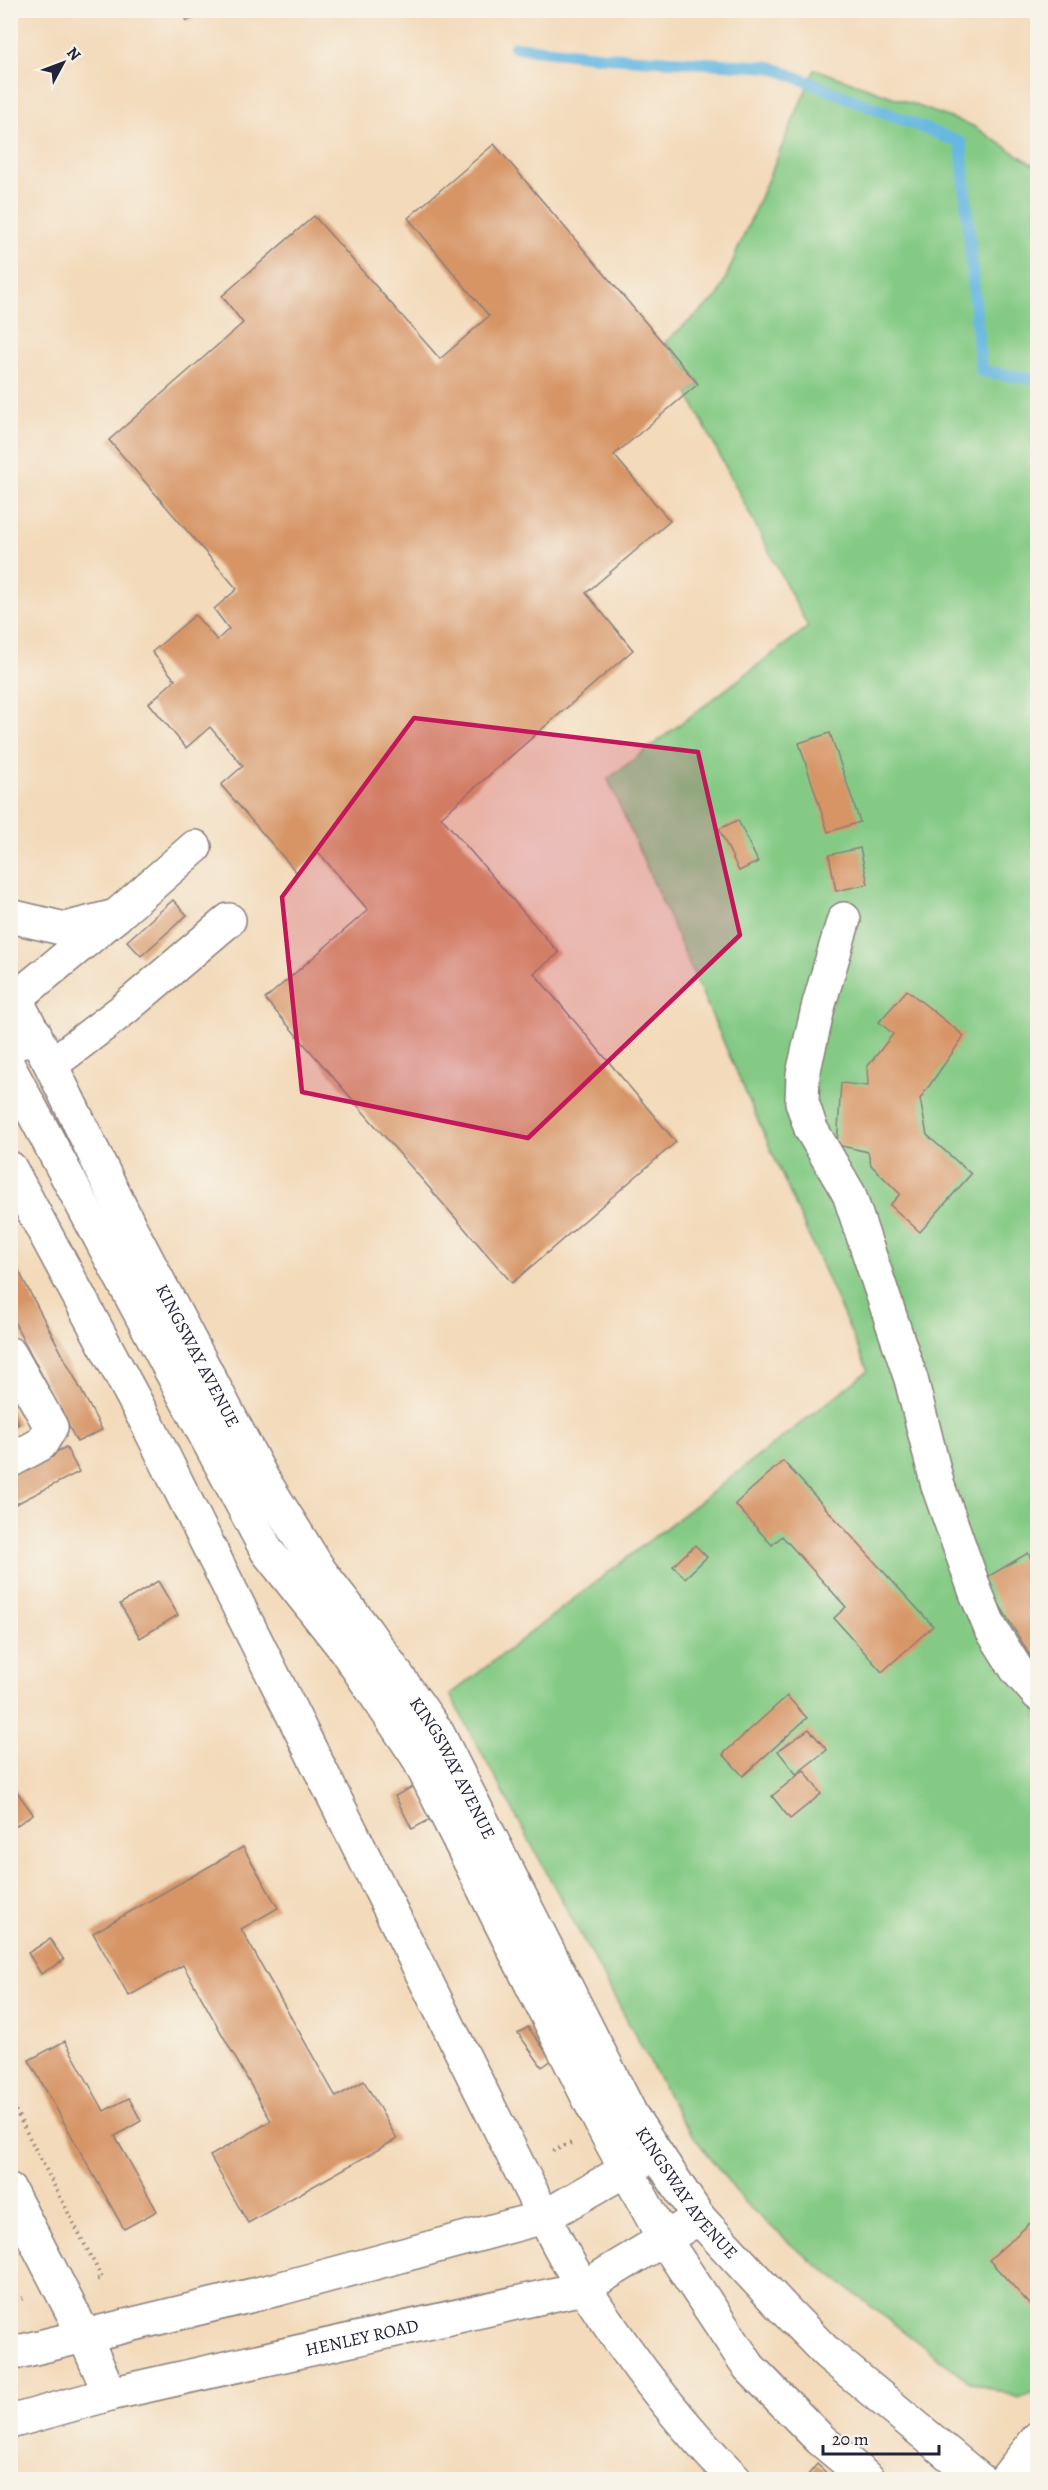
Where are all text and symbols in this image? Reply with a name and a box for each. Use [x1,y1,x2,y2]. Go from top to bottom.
north arrow [33,33,93,93]
text: N [61,42,86,66]
street label: KINGSWAY AVENUE [150,1280,245,1432]
street label: KINGSWAY AVENUE [404,1692,501,1843]
street label: KINGSWAY AVENUE [630,2122,743,2264]
street label: HENLEY ROAD [303,2313,421,2362]
scale bar [823,2418,938,2456]
text: 20 m [832,2427,869,2451]

